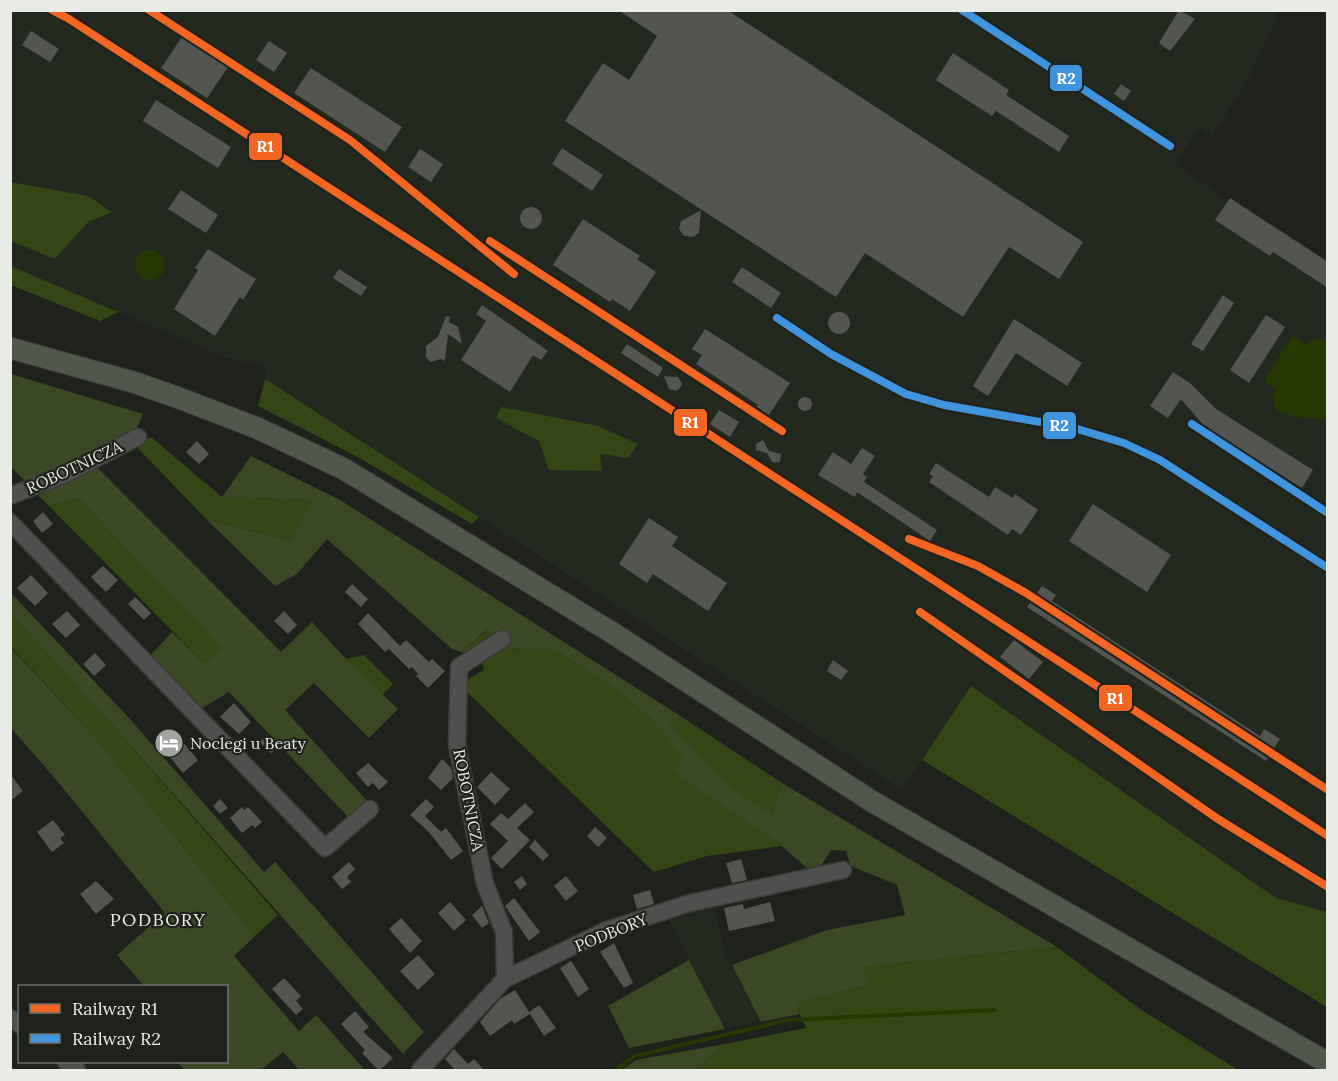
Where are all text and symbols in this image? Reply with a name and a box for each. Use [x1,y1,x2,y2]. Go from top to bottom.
line badge: R2 [1049,64,1083,92]
text: R2 [1056,68,1076,88]
line badge: R1 [248,132,283,161]
text: R1 [256,136,274,156]
line badge: R1 [673,408,708,437]
line badge: R2 [1042,411,1077,440]
text: R1 [681,412,699,432]
text: R2 [1049,415,1069,435]
street label: ROBOTNICZA [23,436,126,498]
line badge: R1 [1098,684,1133,712]
text: R1 [1106,688,1124,708]
hotel icon: Noclegi u Beaty [153,727,185,759]
place label: Noclegi u Beaty [190,733,307,753]
street label: ROBOTNICZA [449,747,489,854]
district label: PODBORY [110,908,206,931]
street label: PODBORY [572,908,651,956]
legend [18,985,228,1063]
text: Railway R1 [72,997,158,1020]
text: Railway R2 [72,1027,161,1050]

